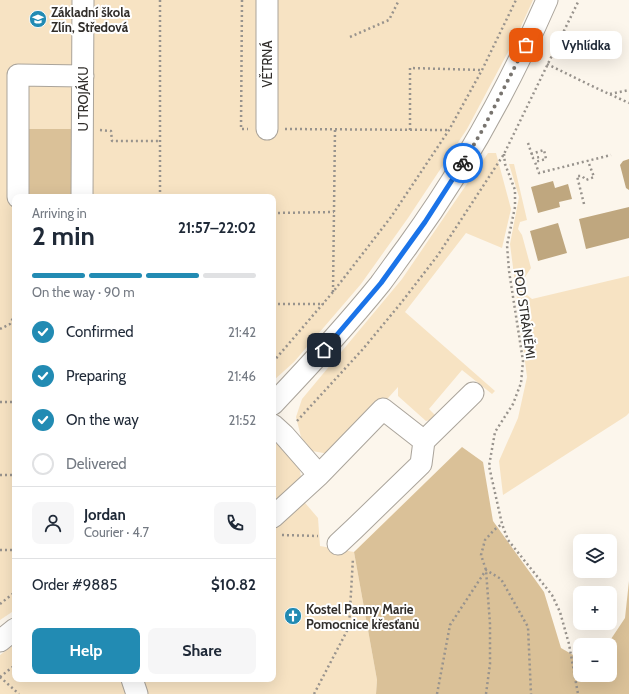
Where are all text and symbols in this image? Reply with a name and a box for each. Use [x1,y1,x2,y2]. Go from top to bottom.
place label: Základní škola Zlín, Středová [51,4,131,35]
school or university icon: Základní škola Zlín, Středová [28,9,48,29]
pin [509,28,543,62]
callout: Vyhlídka [550,31,622,59]
icon: bag [515,34,537,56]
text: Vyhlídka [562,37,610,53]
street label: VĚTRNÁ [258,40,275,88]
street label: U TROJÁKU [74,66,91,132]
courier [443,143,483,183]
icon: bike [452,152,474,174]
text: Arriving in [32,205,87,221]
text: 21:57–22:02 [178,219,256,237]
text: 2 min [32,220,95,252]
street label: POD STRÁNĚMI [511,268,540,360]
text: On the way · 90 m [32,284,135,300]
icon: check [32,321,54,343]
text: Confirmed [66,323,134,341]
text: 21:42 [228,324,256,340]
pin [307,333,341,367]
icon: home [313,339,335,361]
icon: check [32,365,54,387]
text: Preparing [66,367,126,385]
text: 21:46 [227,368,256,384]
icon: check [32,409,54,431]
text: On the way [66,411,139,429]
text: 21:52 [228,412,256,428]
text: Delivered [66,455,127,473]
button: person [32,502,74,544]
button: phone [214,502,256,544]
text: Jordan [84,506,126,524]
text: Courier · 4.7 [84,524,149,540]
map controls [573,534,617,682]
button: layers [573,534,617,578]
text: Order #9885 [32,576,117,594]
text: $10.82 [211,576,256,594]
button: + [573,586,617,630]
place label: Kostel Panny Marie Pomocnice křesťanů [306,601,420,632]
church icon: Kostel Panny Marie Pomocnice křesťanů [283,606,303,626]
button: Help [32,628,140,674]
button: Share [148,628,256,674]
button: − [573,638,617,682]

